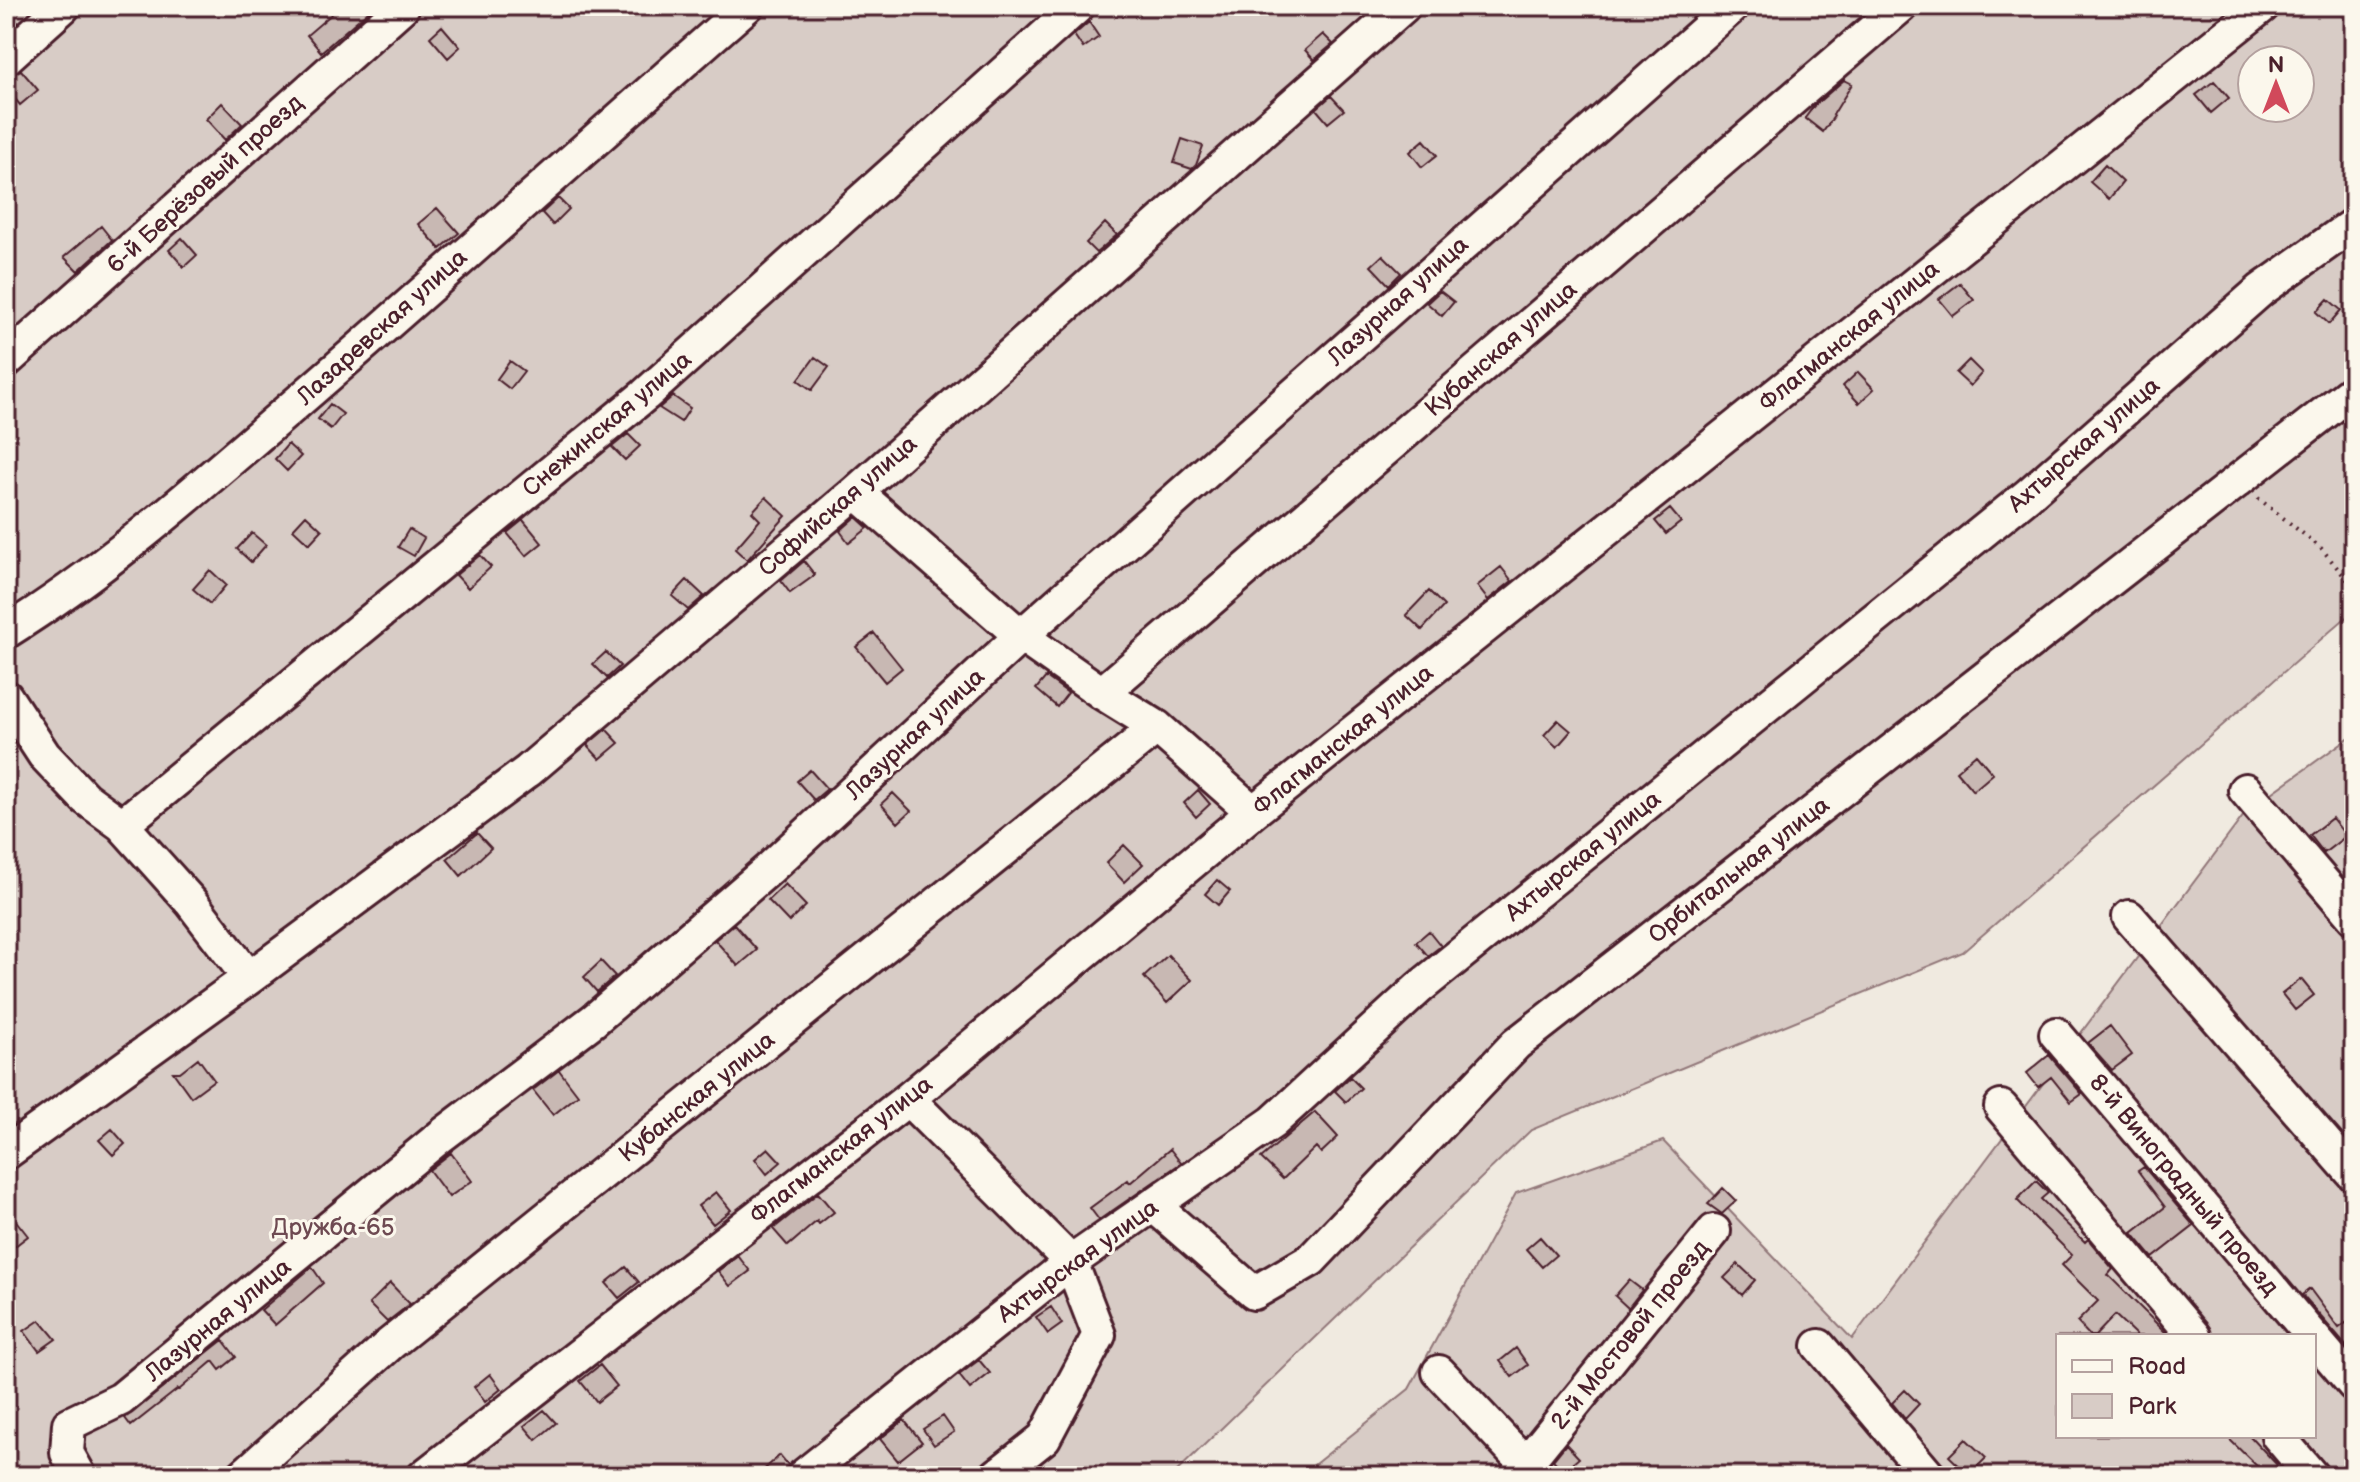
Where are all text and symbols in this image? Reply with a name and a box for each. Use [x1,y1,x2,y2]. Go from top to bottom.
north arrow [2236,44,2316,124]
text: N [2268,52,2284,79]
street label: 6-й Берёзовый проезд [101,88,309,280]
street label: Лазурная улица [1321,230,1474,373]
street label: Лазаревская улица [290,243,473,412]
street label: Флагманская улица [1753,254,1945,418]
street label: Кубанская улица [1419,275,1583,423]
street label: Снежинская улица [517,345,697,503]
street label: Ахтырская улица [2001,371,2166,520]
street label: Софийская улица [753,429,923,583]
street label: Флагманская улица [1247,658,1439,822]
street label: Лазурная улица [839,662,991,807]
street label: Ахтырская улица [1499,784,1667,928]
street label: Орбитальная улица [1643,790,1835,950]
street label: Кубанская улица [613,1025,781,1169]
street label: 8-й Виноградный проезд [2083,1068,2285,1302]
street label: Флагманская улица [744,1070,938,1230]
street label: Ахтырская улица [991,1193,1164,1330]
park label: Дружба-65 [272,1213,394,1242]
street label: 2-й Мостовой проезд [1545,1234,1716,1436]
street label: Лазурная улица [138,1252,297,1388]
legend [2056,1334,2316,1438]
text: Road [2128,1352,2186,1381]
text: Park [2128,1392,2176,1421]

